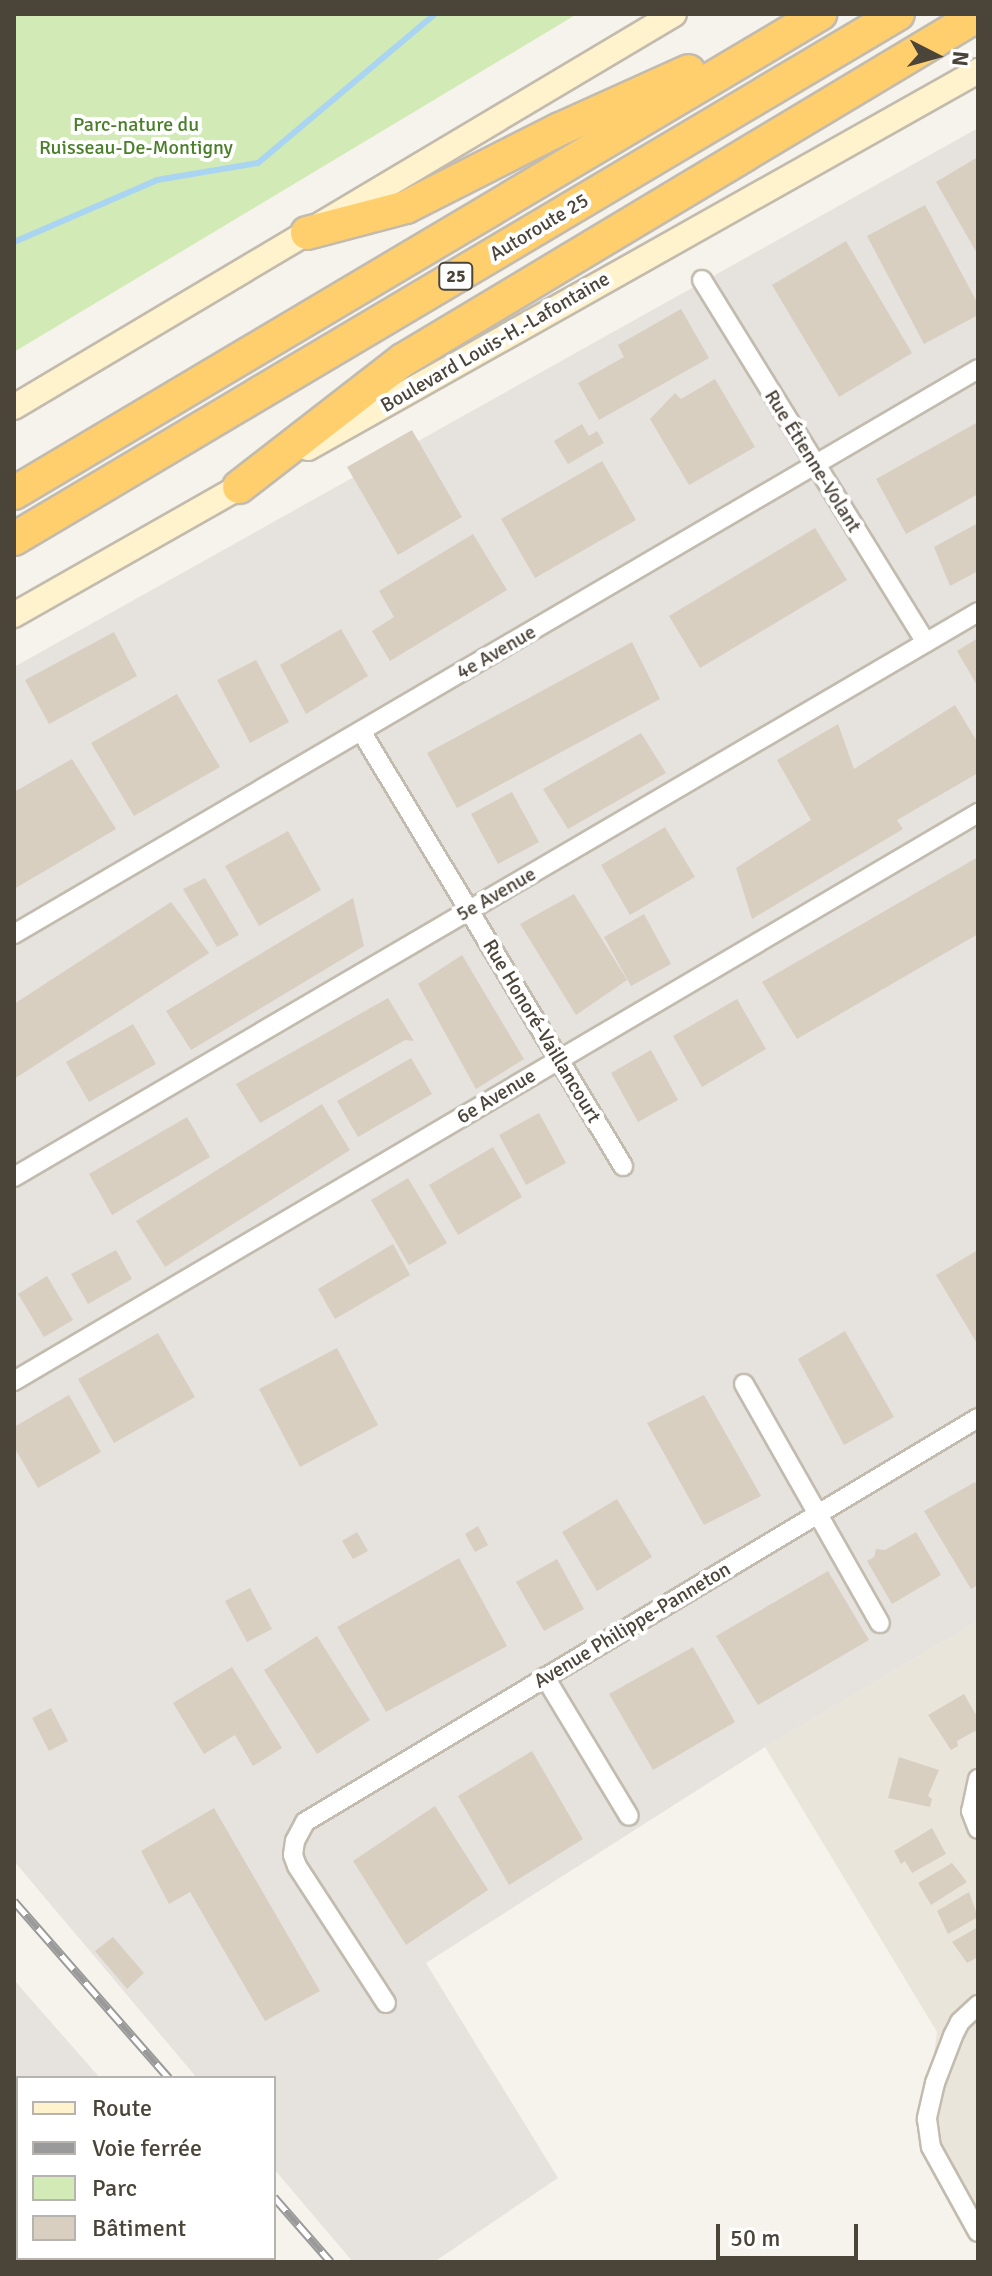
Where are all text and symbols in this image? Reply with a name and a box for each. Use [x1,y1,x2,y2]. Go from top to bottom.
north arrow [896,16,976,96]
text: N [946,50,975,68]
park label: Parc-nature du Ruisseau-De-Montigny [39,112,233,159]
street label: Autoroute 25 [485,188,593,266]
road number: 25 [438,262,474,290]
street label: Boulevard Louis-H.-Lafontaine [376,267,614,417]
street label: Rue Étienne-Volant [759,385,867,537]
street label: 4e Avenue [452,620,540,684]
street label: 5e Avenue [452,862,540,926]
street label: Rue Honoré-Vaillancourt [478,935,606,1127]
street label: 6e Avenue [452,1063,540,1129]
street label: Avenue Philippe-Panneton [529,1557,735,1693]
legend [16,2076,276,2260]
text: Route [92,2093,152,2123]
text: Voie ferrée [92,2133,202,2163]
text: Parc [92,2173,137,2203]
scale bar [720,2208,862,2258]
text: Bâtiment [92,2213,186,2243]
text: 50 m [730,2223,780,2253]

